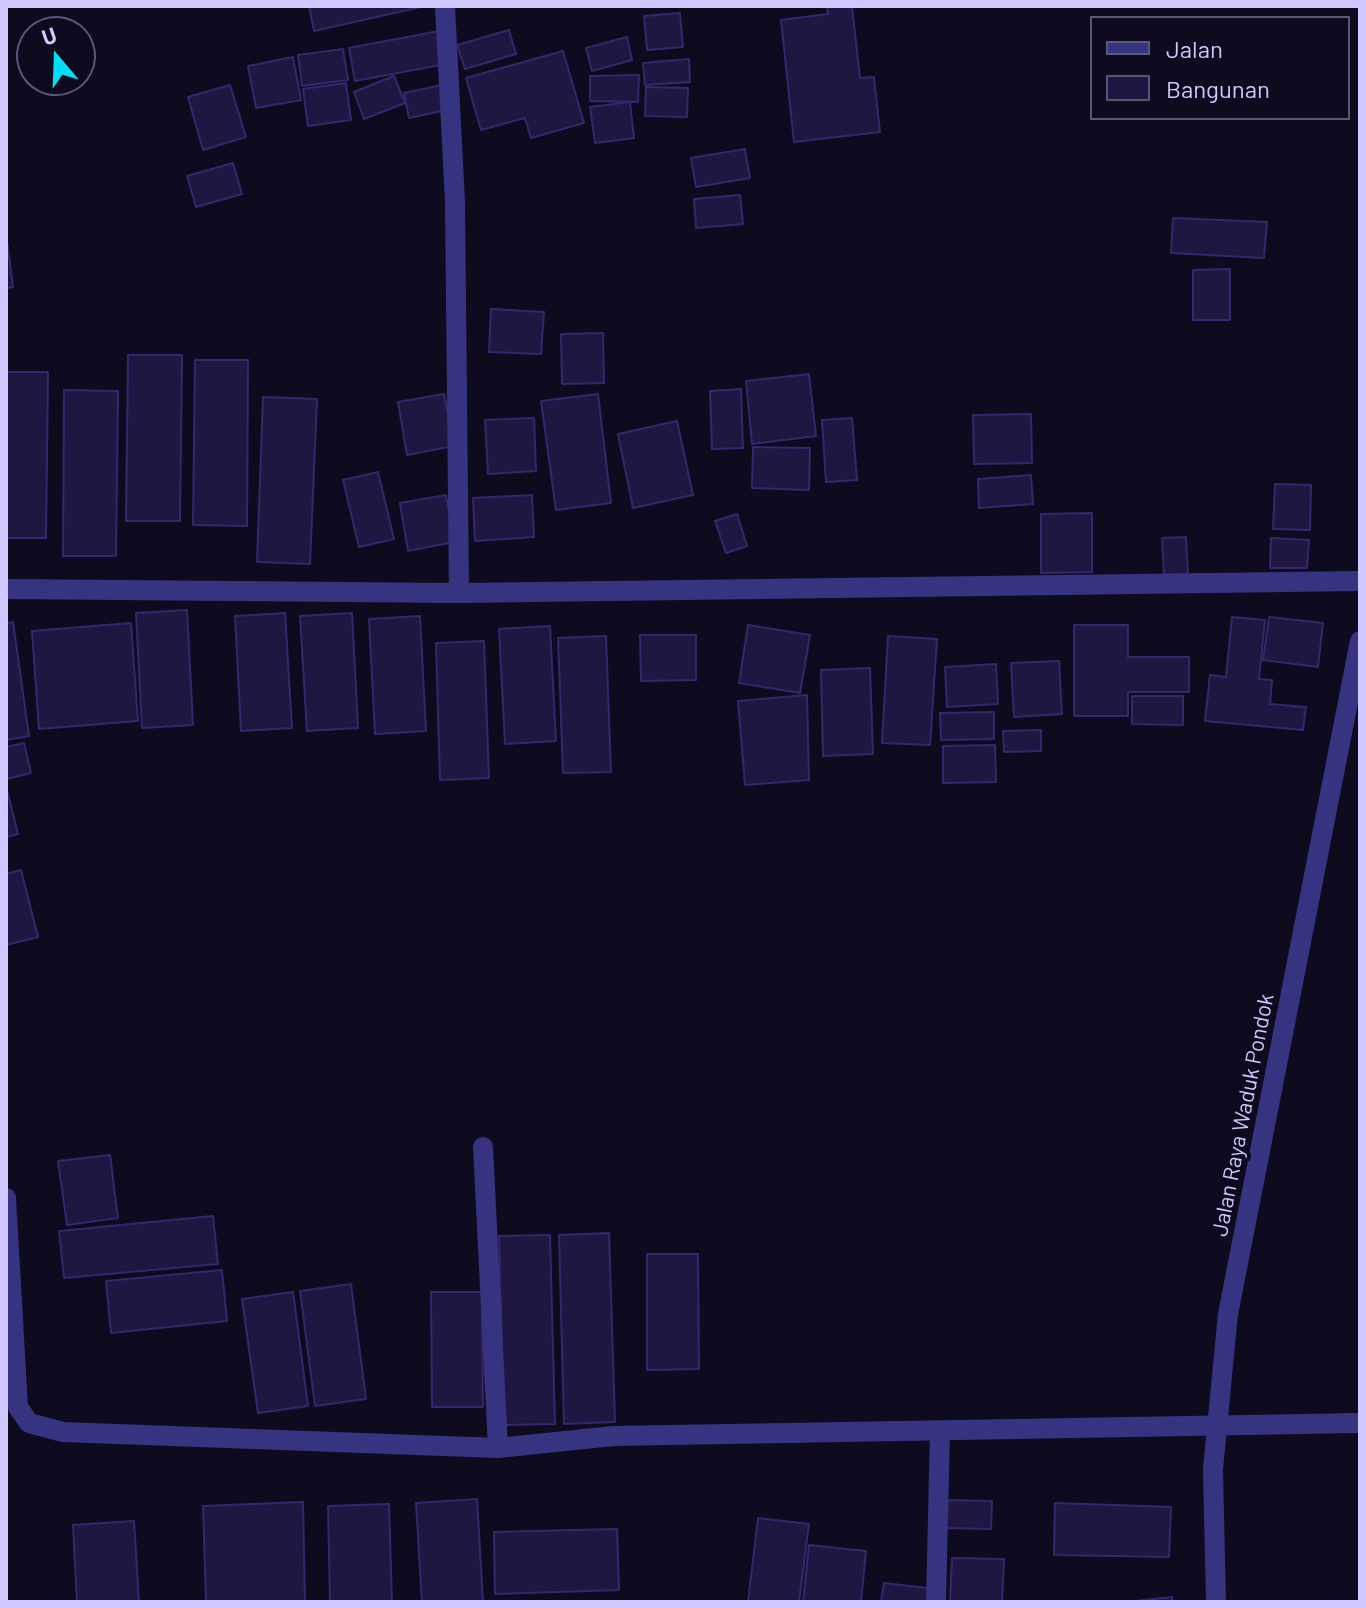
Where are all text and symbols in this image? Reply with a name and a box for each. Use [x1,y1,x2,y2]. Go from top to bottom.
north arrow [16,16,96,96]
legend [1090,16,1350,120]
text: U [38,21,60,50]
text: Jalan [1166,34,1223,63]
text: Bangunan [1166,74,1270,103]
street label: Jalan Raya Waduk Pondok [1207,991,1279,1239]

